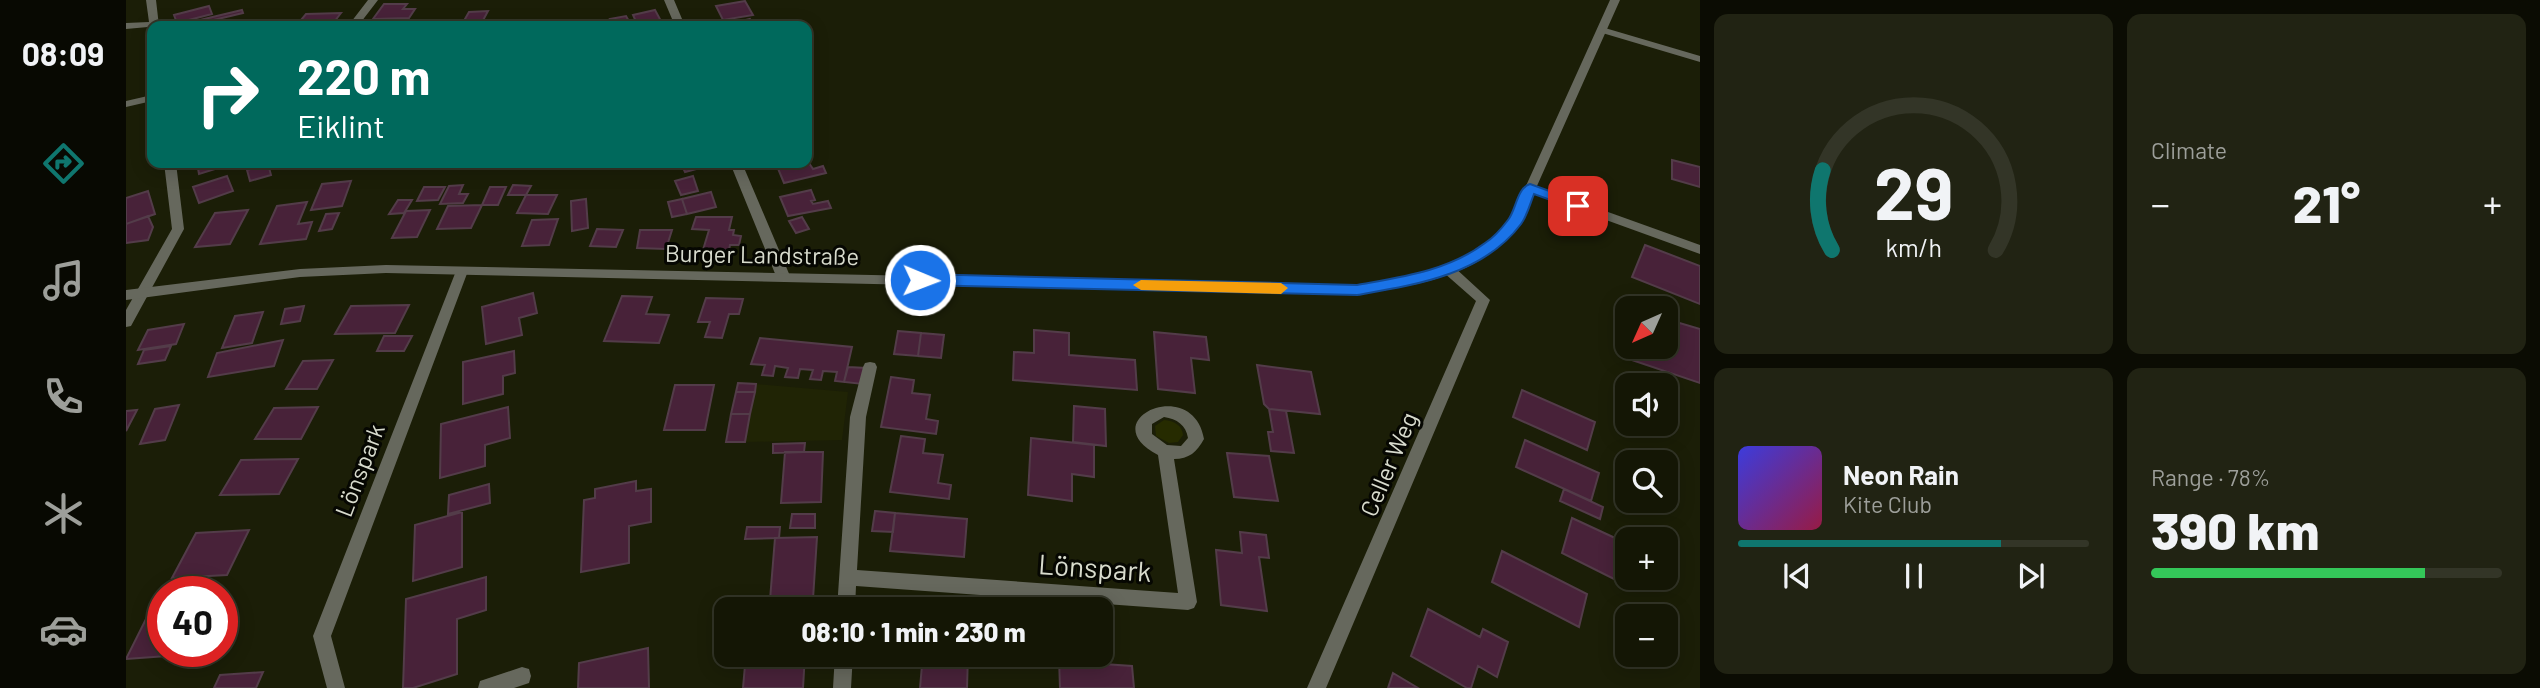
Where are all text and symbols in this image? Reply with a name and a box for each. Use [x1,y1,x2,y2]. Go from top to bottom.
text: 08:09 [22,34,104,72]
text: 220 m [297,46,431,105]
icon: right [182,49,273,140]
text: Eiklint [297,106,385,144]
text: Climate [2151,136,2227,164]
icon: directions [39,139,88,188]
text: 29 [1874,147,1953,235]
text: 21° [2293,171,2360,233]
pin [1548,176,1608,236]
text: − [2151,180,2170,226]
text: + [2483,180,2502,226]
icon: arrive [1559,187,1597,225]
text: km/h [1885,232,1942,262]
street label: Burger Landstraße [665,238,859,270]
position arrow [883,243,957,317]
icon: music [39,256,88,305]
north arrow [1615,296,1678,359]
map controls [1615,296,1678,667]
icon: phone [39,372,88,421]
button: sound [1615,373,1678,436]
street label: Celler Weg [1353,408,1423,520]
street label: Lönspark [328,419,390,521]
button: search [1615,450,1678,513]
text: Neon Rain [1843,459,1959,490]
text: Range · 78% [2151,463,2270,491]
icon: climate [39,489,88,538]
text: Kite Club [1843,490,1932,518]
text: 390 km [2151,498,2319,560]
button: + [1615,527,1678,590]
street label: Lönspark [1037,546,1153,588]
icon: previous [1778,557,1816,595]
icon: pause [1895,557,1933,595]
icon: next [2012,557,2050,595]
speed limit sign: 40 [147,576,238,667]
button: − [1615,604,1678,667]
icon: car [39,605,88,654]
text: 08:10 · 1 min · 230 m [801,616,1026,647]

